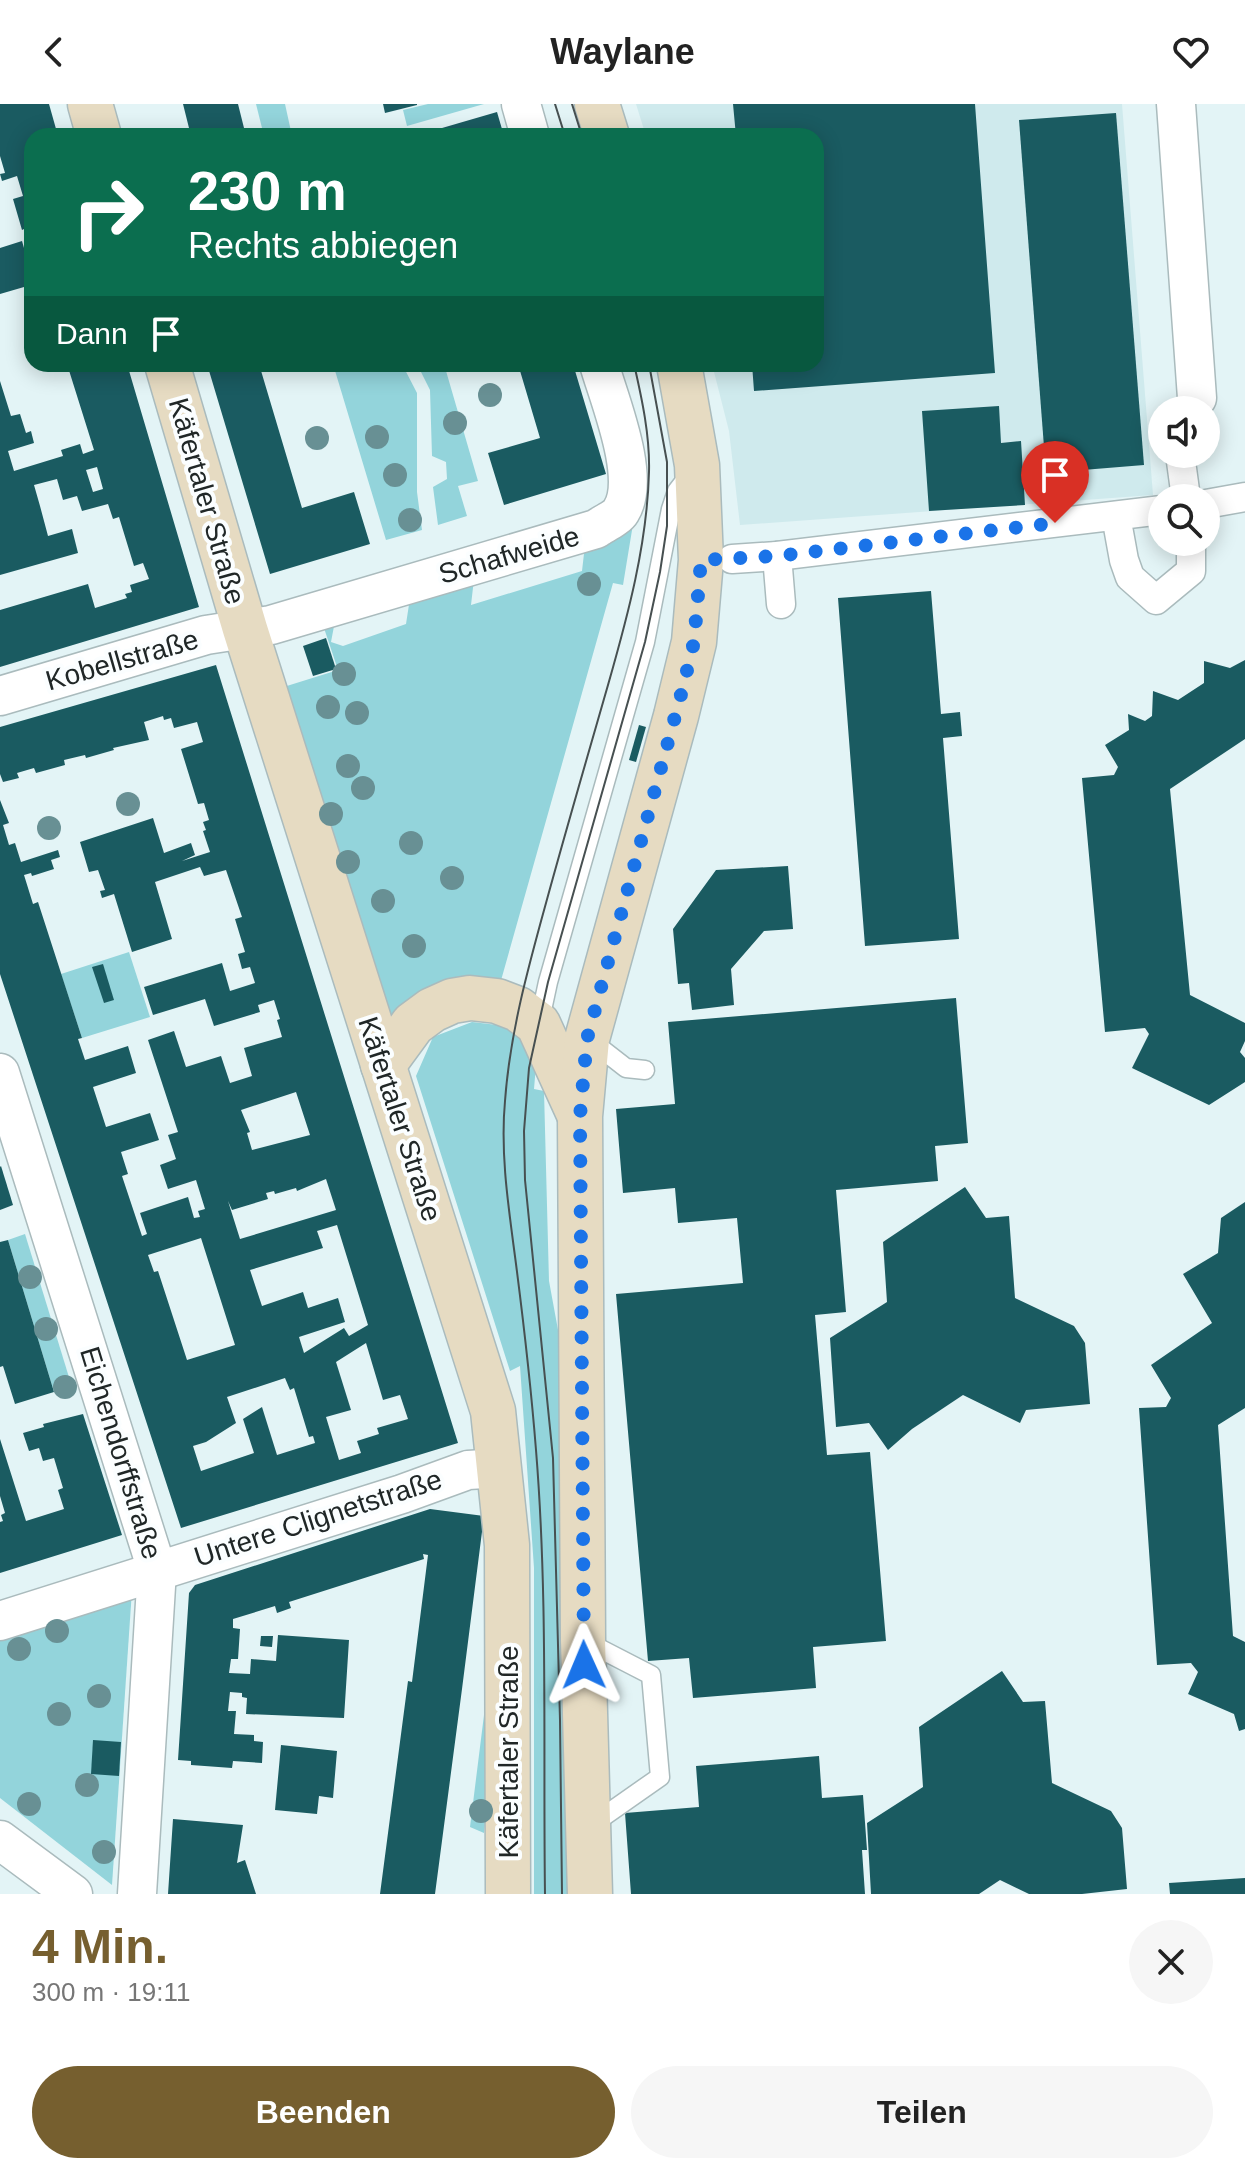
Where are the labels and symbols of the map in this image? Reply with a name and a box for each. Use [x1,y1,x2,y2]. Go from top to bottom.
street label: Käfertaler Straße [163,394,251,608]
pin [1021,441,1089,523]
street label: Schafweide [435,520,583,590]
street label: Kobellstraße [42,623,202,697]
street label: Käfertaler Straße [352,1013,448,1225]
street label: Eichendorffstraße [74,1343,168,1563]
street label: Untere Clignetstraße [190,1463,446,1573]
position arrow [542,1623,626,1707]
street label: Käfertaler Straße [493,1645,524,1859]

